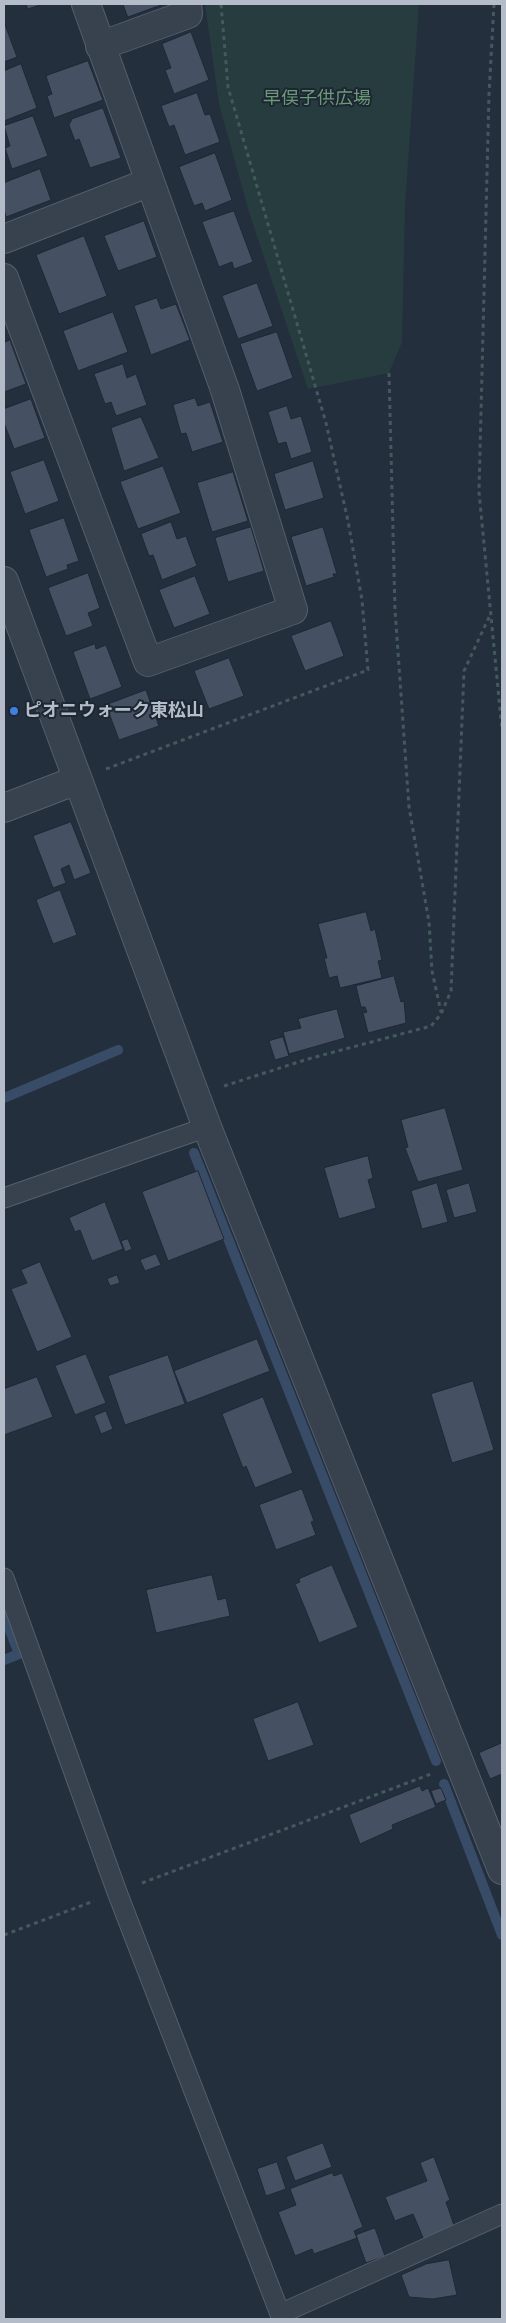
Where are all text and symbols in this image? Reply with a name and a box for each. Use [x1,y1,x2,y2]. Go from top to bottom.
park label: 早俣子供広場 [263,88,371,110]
place label: ピオニウォーク東松山 [24,700,204,722]
marker: ピオニウォーク東松山 [8,705,20,717]

